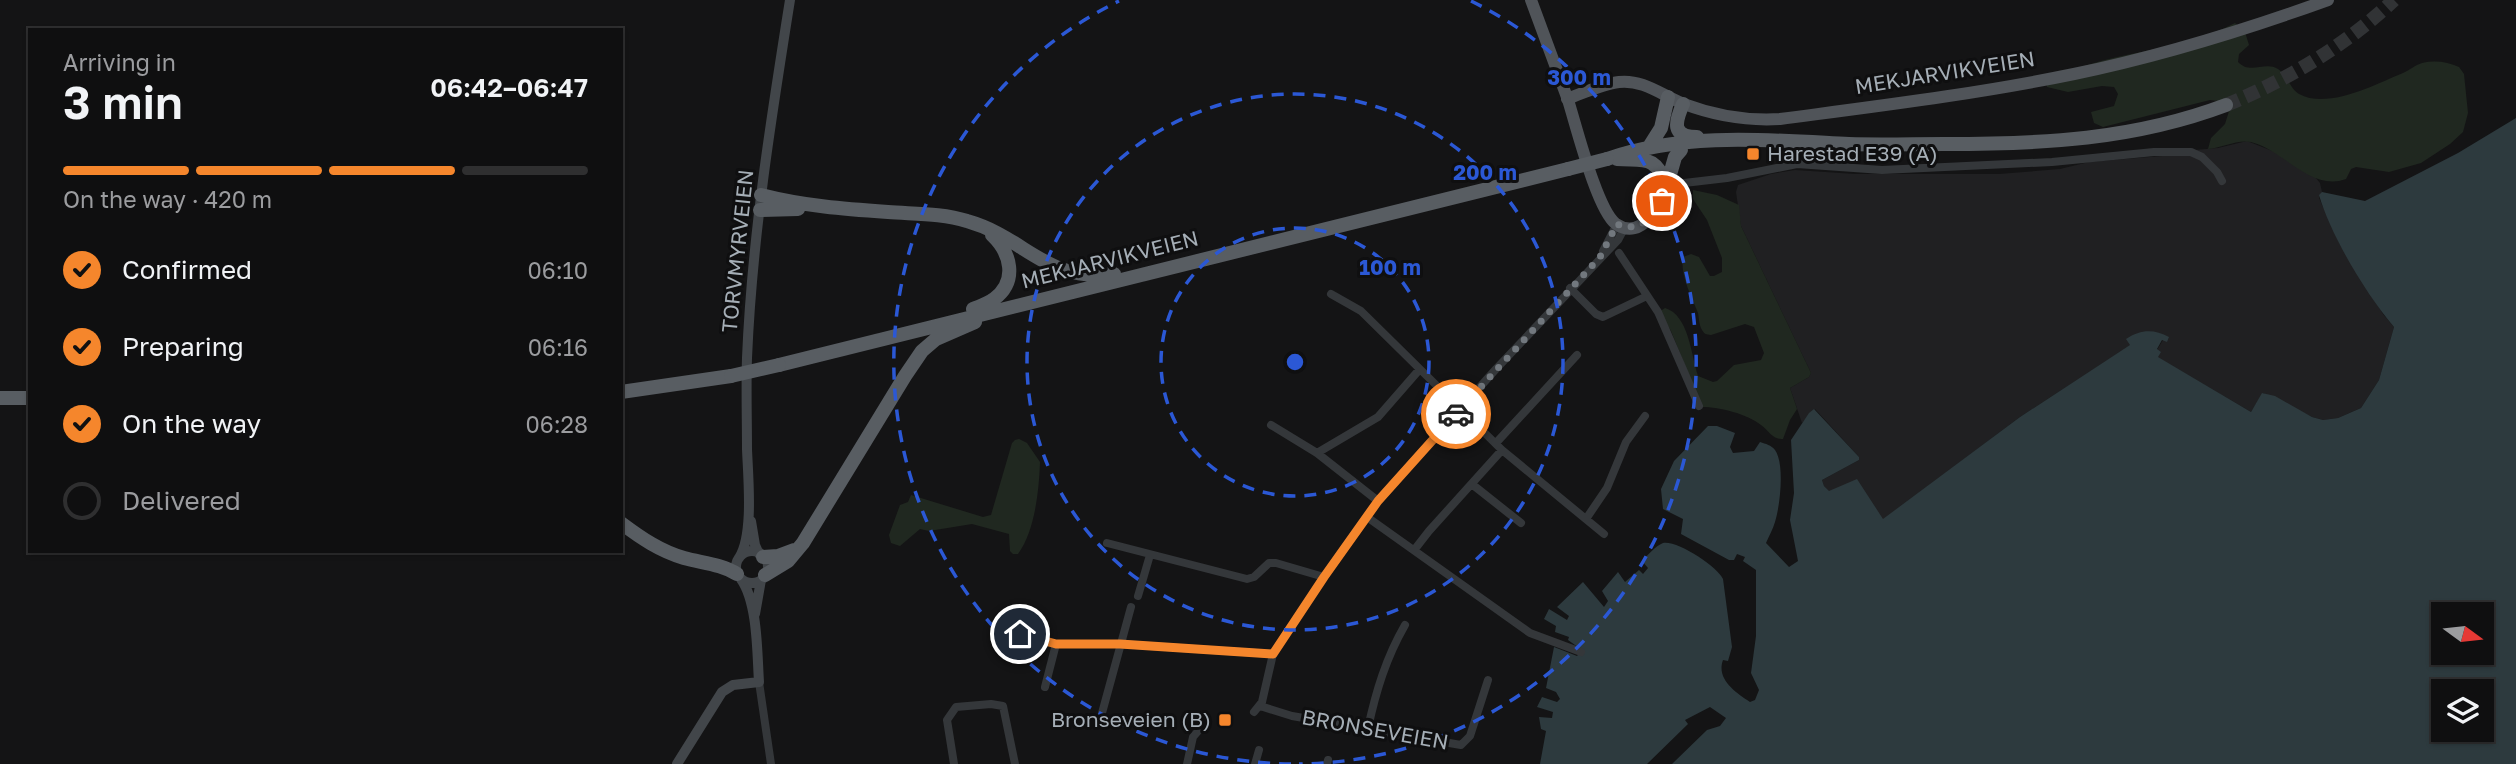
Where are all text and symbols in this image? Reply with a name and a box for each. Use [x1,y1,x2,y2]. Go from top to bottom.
street label: MEKJARVIKVEIEN [1853,45,2037,99]
text: Arriving in [63,48,176,76]
text: 300 m [1547,64,1611,90]
text: 06:42–06:47 [430,72,588,103]
text: 3 min [63,74,183,129]
place label: Harestad E39 (A) [1767,140,1938,166]
marker: Harestad E39 (A) [1745,146,1761,162]
text: 200 m [1453,159,1517,185]
street label: TORVMYRVEIEN [716,168,758,334]
pin [1632,171,1692,231]
icon: bag [1643,182,1681,220]
text: On the way · 420 m [63,185,272,213]
street label: MEKJARVIKVEIEN [1018,224,1201,294]
icon: check [63,251,101,289]
text: Confirmed [122,254,252,285]
text: 100 m [1359,254,1421,280]
text: 06:10 [528,256,588,284]
icon: check [63,328,101,366]
text: Preparing [122,331,244,362]
text: 06:16 [528,333,588,361]
centre of rings [1283,350,1307,374]
courier [1421,379,1491,449]
icon: car [1437,395,1475,433]
icon: check [63,405,101,443]
text: On the way [122,408,261,439]
text: 06:28 [526,410,588,438]
text: Delivered [122,485,241,516]
north arrow [2431,602,2494,665]
map controls [2431,602,2494,742]
pin [990,604,1050,664]
icon: home [1001,615,1039,653]
button: layers [2431,679,2494,742]
street label: BRONSEVEIEN [1300,703,1451,755]
place label: Bronseveien (B) [1051,706,1211,732]
marker: Bronseveien (B) [1217,712,1233,728]

